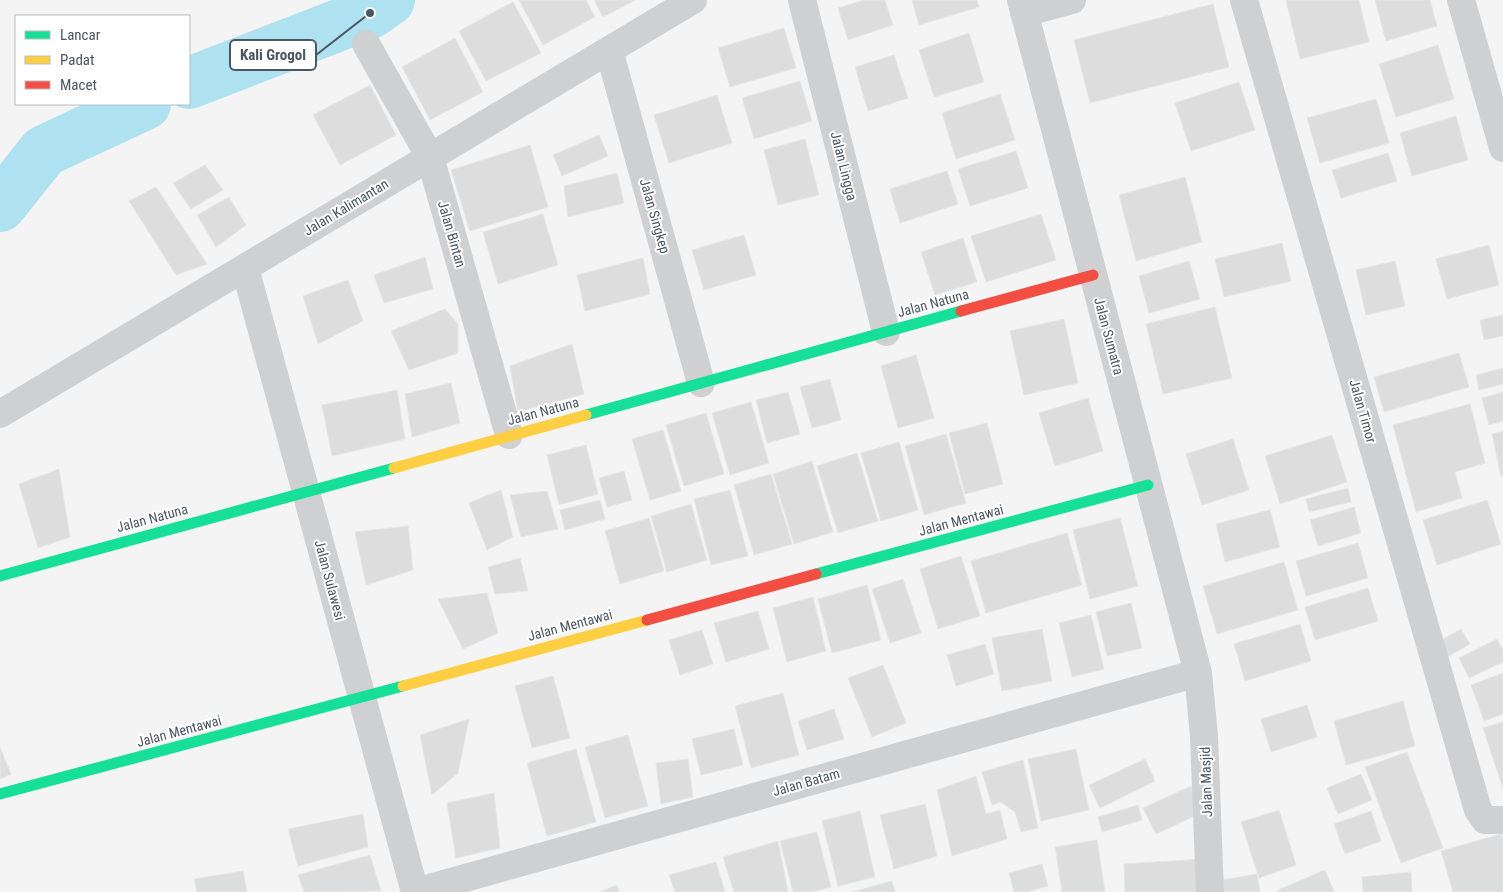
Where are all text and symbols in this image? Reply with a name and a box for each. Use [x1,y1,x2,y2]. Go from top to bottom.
legend [15,15,190,105]
text: Lancar [60,26,101,44]
callout: Kali Grogol [230,40,316,70]
text: Kali Grogol [240,46,306,64]
text: Padat [60,51,94,69]
text: Macet [60,76,97,94]
street label: Jalan Lingga [828,130,860,202]
street label: Jalan Kalimantan [301,175,391,239]
street label: Jalan Singkep [637,177,673,255]
street label: Jalan Bintan [435,199,469,269]
street label: Jalan Natuna [896,286,970,320]
street label: Jalan Sumatra [1091,296,1127,376]
street label: Jalan Timor [1346,377,1380,445]
street label: Jalan Natuna [506,394,580,428]
street label: Jalan Natuna [115,501,189,535]
street label: Jalan Mentawai [917,501,1005,539]
street label: Jalan Sulawesi [312,538,348,622]
street label: Jalan Mentawai [526,606,614,644]
street label: Jalan Mentawai [135,712,223,750]
street label: Jalan Masjid [1197,747,1215,817]
street label: Jalan Batam [771,765,841,799]

